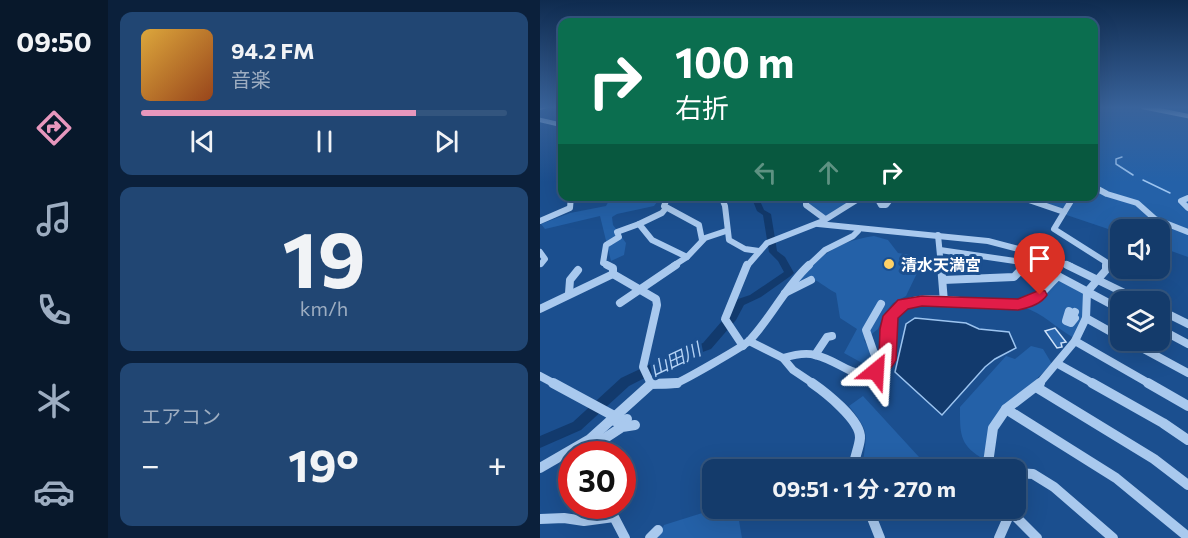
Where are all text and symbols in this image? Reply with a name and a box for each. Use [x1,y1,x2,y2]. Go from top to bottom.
text: 09:50 [16,25,92,58]
text: 100 m [675,35,795,87]
text: 94.2 FM [231,37,314,64]
icon: right [576,42,654,120]
text: 音楽 [231,67,271,91]
text: 右折 [675,91,729,124]
icon: directions [33,107,75,149]
icon: previous [186,125,219,158]
icon: pause [308,125,341,158]
icon: next [430,125,463,158]
icon: left [749,156,782,189]
icon: ahead [812,156,845,189]
icon: right [875,156,908,189]
icon: music [33,198,75,240]
text: 19 [282,209,366,304]
map controls [1110,219,1170,351]
button: sound [1110,219,1170,279]
pin [1014,233,1065,295]
icon: arrive [1023,242,1056,275]
place label: 清水天満宮 [901,255,981,274]
marker: 清水天満宮 [882,257,896,271]
icon: phone [33,289,75,331]
button: layers [1110,291,1170,351]
text: km/h [300,296,348,320]
water label: 山田川 [646,337,706,380]
position arrow [844,339,908,403]
icon: climate [33,380,75,422]
text: エアコン [141,404,221,428]
text: 19° [288,436,359,491]
speed limit sign: 30 [558,441,636,519]
text: − [141,443,160,484]
text: + [488,443,507,484]
icon: car [33,471,75,513]
text: 09:51 · 1 分 · 270 m [772,475,956,502]

